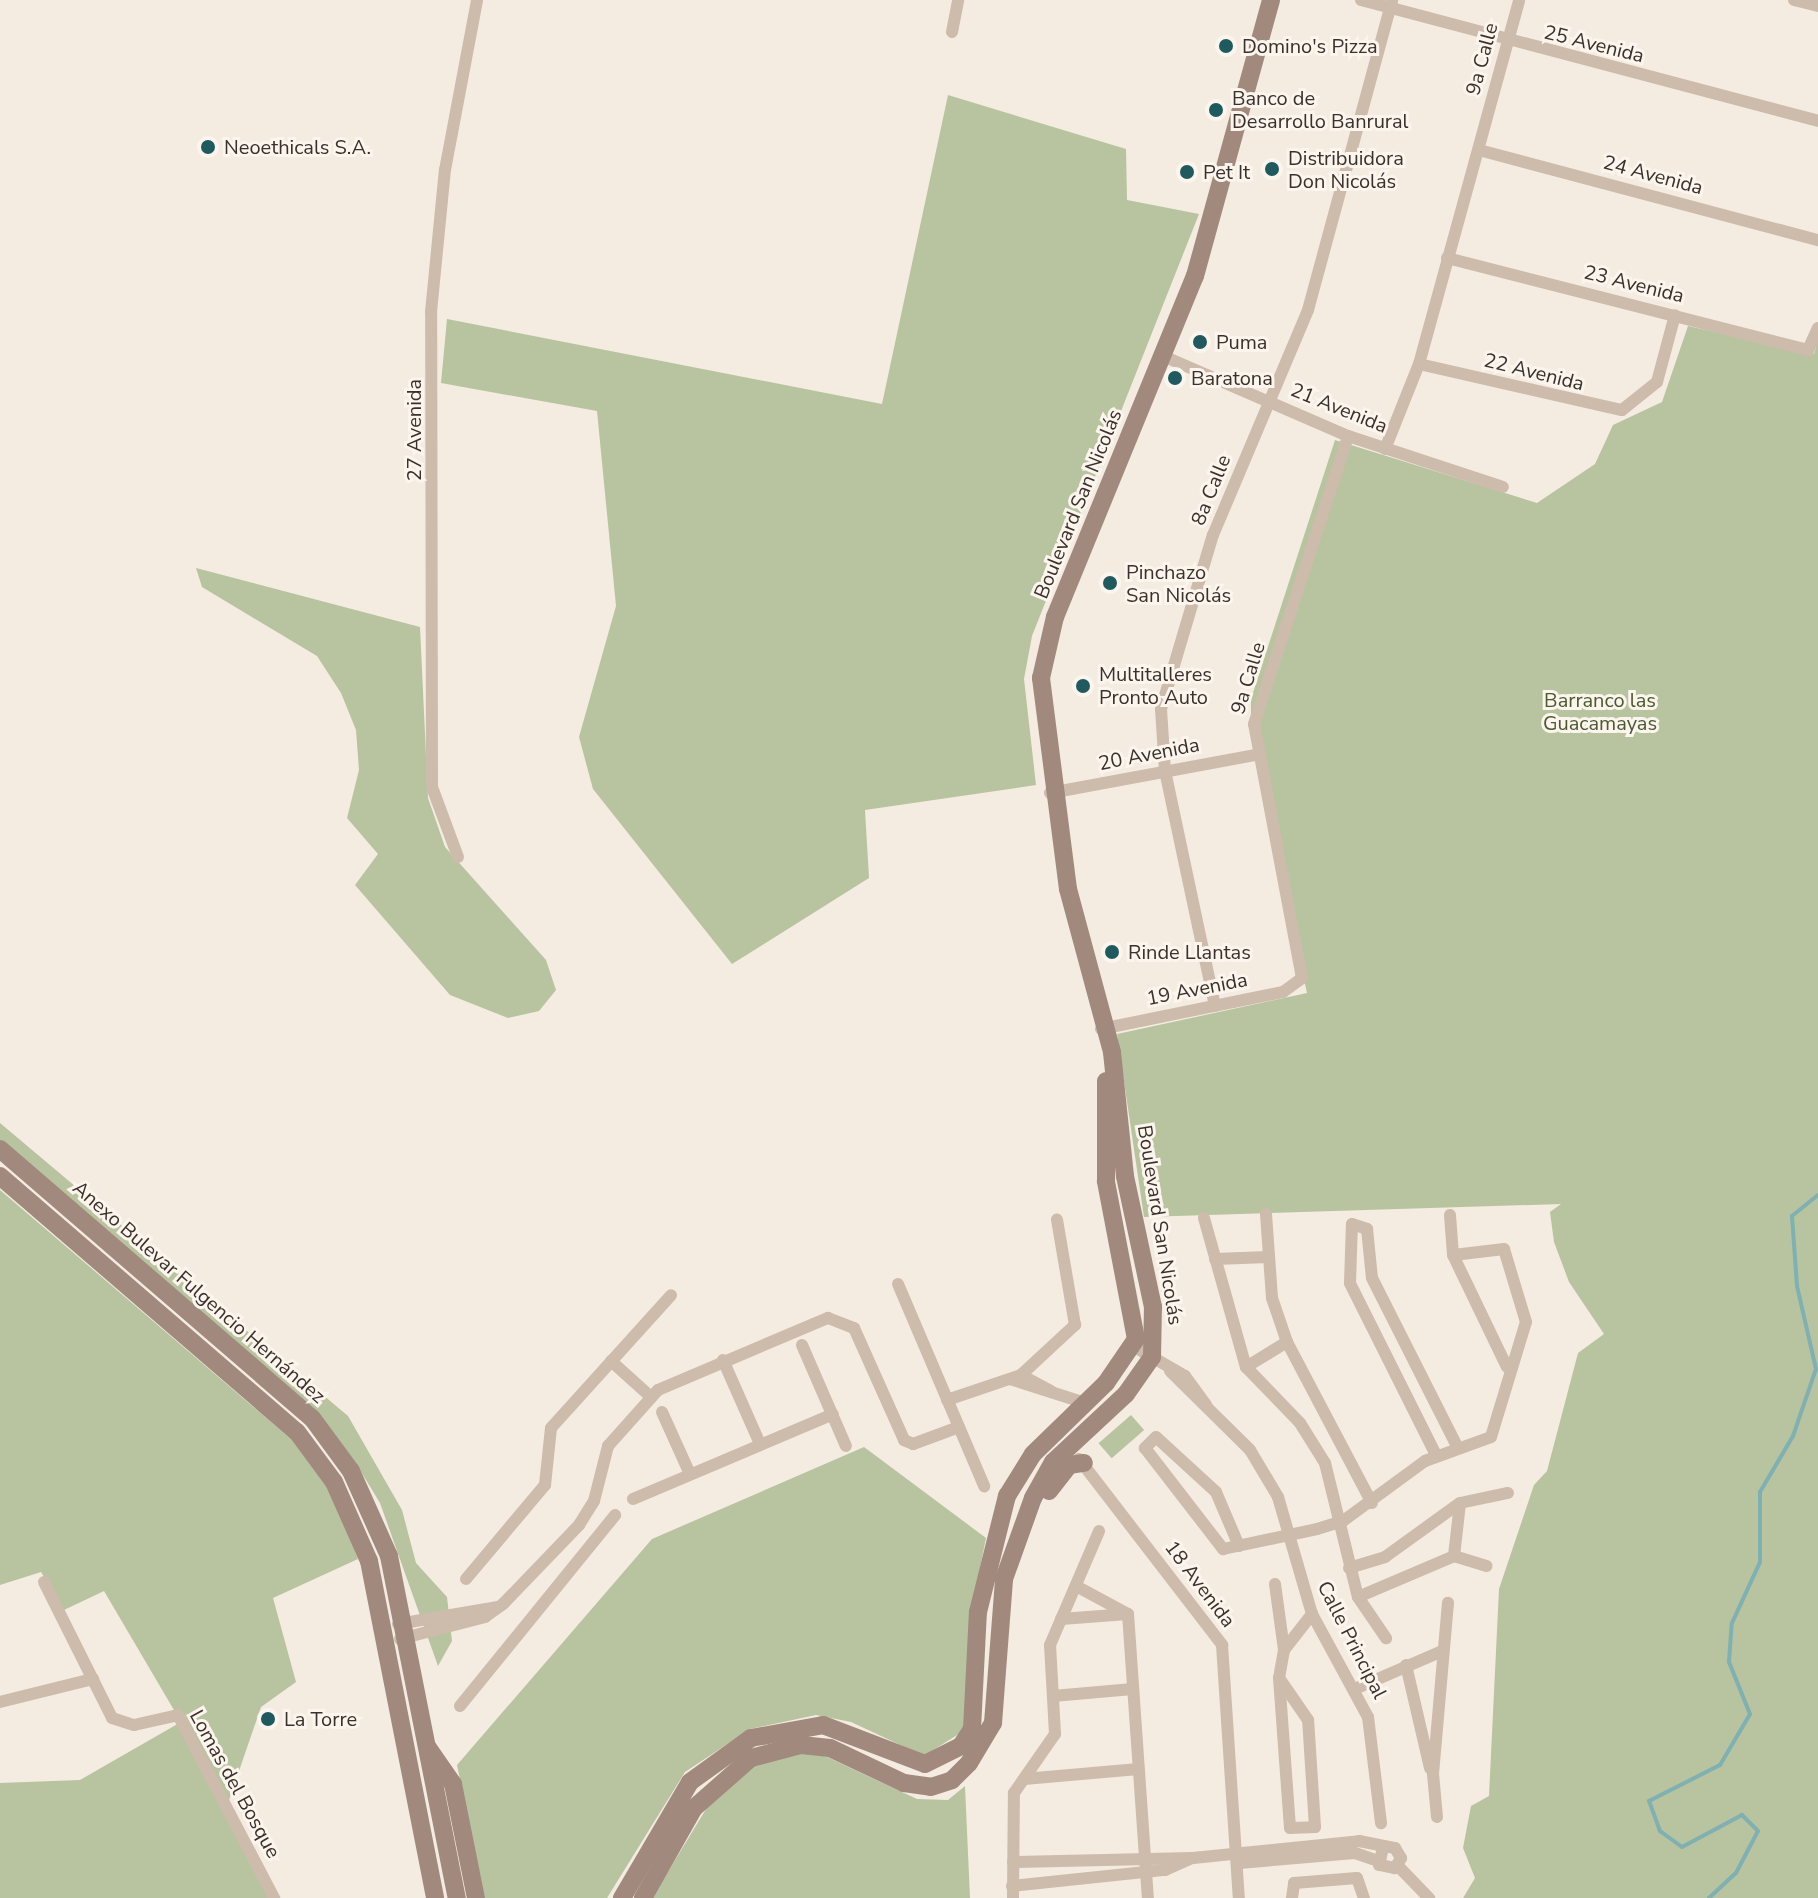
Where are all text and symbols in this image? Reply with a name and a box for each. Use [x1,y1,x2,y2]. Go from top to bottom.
street label: 9a Calle [1461,20,1503,98]
street label: 25 Avenida [1541,20,1647,68]
place label: Domino's Pizza [1242,34,1378,58]
marker: Domino's Pizza [1217,37,1235,55]
place label: Banco de Desarrollo Banrural [1232,86,1408,133]
marker: Banco de Desarrollo Banrural [1207,101,1225,119]
place label: Neoethicals S.A. [224,135,371,159]
marker: Neoethicals S.A. [199,138,217,156]
place label: Distribuidora Don Nicolás [1288,146,1404,193]
street label: 24 Avenida [1601,150,1705,200]
place label: Pet It [1203,160,1250,184]
marker: Distribuidora Don Nicolás [1263,160,1281,178]
marker: Pet It [1178,163,1196,181]
street label: 23 Avenida [1581,260,1687,308]
place label: Puma [1216,330,1267,354]
marker: Puma [1191,333,1209,351]
street label: 22 Avenida [1481,348,1587,396]
place label: Baratona [1191,366,1273,390]
marker: Baratona [1166,369,1184,387]
street label: 21 Avenida [1287,378,1391,438]
street label: 27 Avenida [402,379,426,481]
street label: Boulevard San Nicolás [1029,406,1127,602]
street label: 8a Calle [1186,451,1236,529]
place label: Pinchazo San Nicolás [1126,560,1231,607]
marker: Pinchazo San Nicolás [1101,574,1119,592]
street label: 9a Calle [1226,639,1270,717]
place label: Multitalleres Pronto Auto [1099,662,1212,709]
marker: Multitalleres Pronto Auto [1074,677,1092,695]
park label: Barranco las Guacamayas [1543,689,1657,736]
street label: 20 Avenida [1097,732,1201,776]
place label: Rinde Llantas [1128,940,1251,964]
marker: Rinde Llantas [1103,943,1121,961]
street label: 19 Avenida [1145,967,1249,1011]
street label: Boulevard San Nicolás [1132,1123,1188,1327]
street label: Anexo Bulevar Fulgencio Hernández [68,1176,330,1408]
street label: 18 Avenida [1160,1536,1240,1632]
street label: Calle Principal [1312,1577,1392,1703]
street label: Lomas del Bosque [184,1706,286,1862]
place label: La Torre [284,1707,357,1731]
marker: La Torre [259,1710,277,1728]

